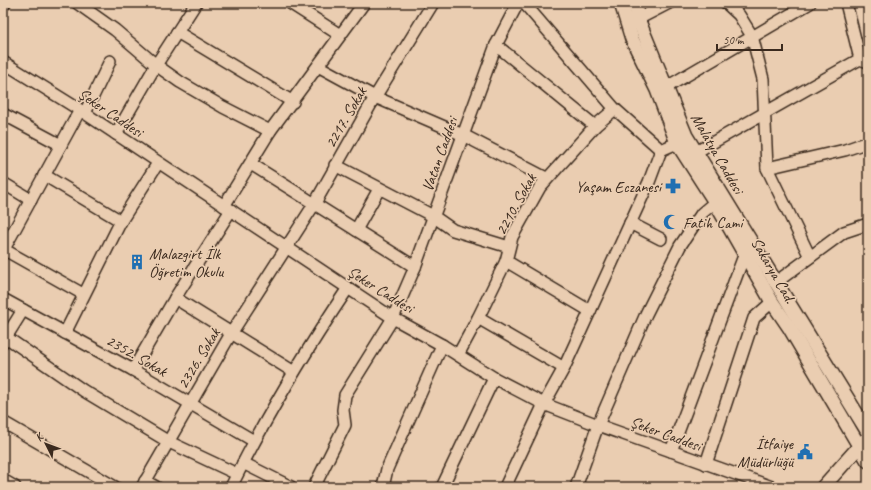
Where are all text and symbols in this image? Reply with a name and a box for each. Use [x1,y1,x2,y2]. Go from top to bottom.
scale bar [717,26,782,52]
text: 50 m [723,32,745,48]
street label: 2217. Sokak [320,82,372,152]
street label: Şeker Caddesi [74,84,148,143]
street label: Malatya Caddesi [686,110,749,199]
street label: Vatan Caddesi [417,113,463,194]
street label: 2210. Sokak [491,169,541,239]
place label: Yaşam Eczanesi [575,177,663,197]
pharmacy icon: Yaşam Eczanesi [664,177,682,195]
mosque icon: Fatih Cami [662,213,680,231]
place label: Fatih Cami [683,213,744,233]
street label: Sakarya Cad. [746,234,800,308]
place label: Malazgirt İlk Öğretim Okulu [149,244,224,282]
building icon: Malazgirt İlk Öğretim Okulu [128,253,146,271]
street label: Şeker Caddesi [344,262,419,319]
street label: 2326. Sokak [173,324,225,392]
street label: 2352. Sokak [102,330,172,382]
street label: Şeker Caddesi [627,412,706,457]
north arrow [26,424,66,464]
text: K [31,429,47,444]
place label: İtfaiye Müdürlüğü [737,434,795,472]
public building icon: İtfaiye Müdürlüğü [796,443,814,461]

